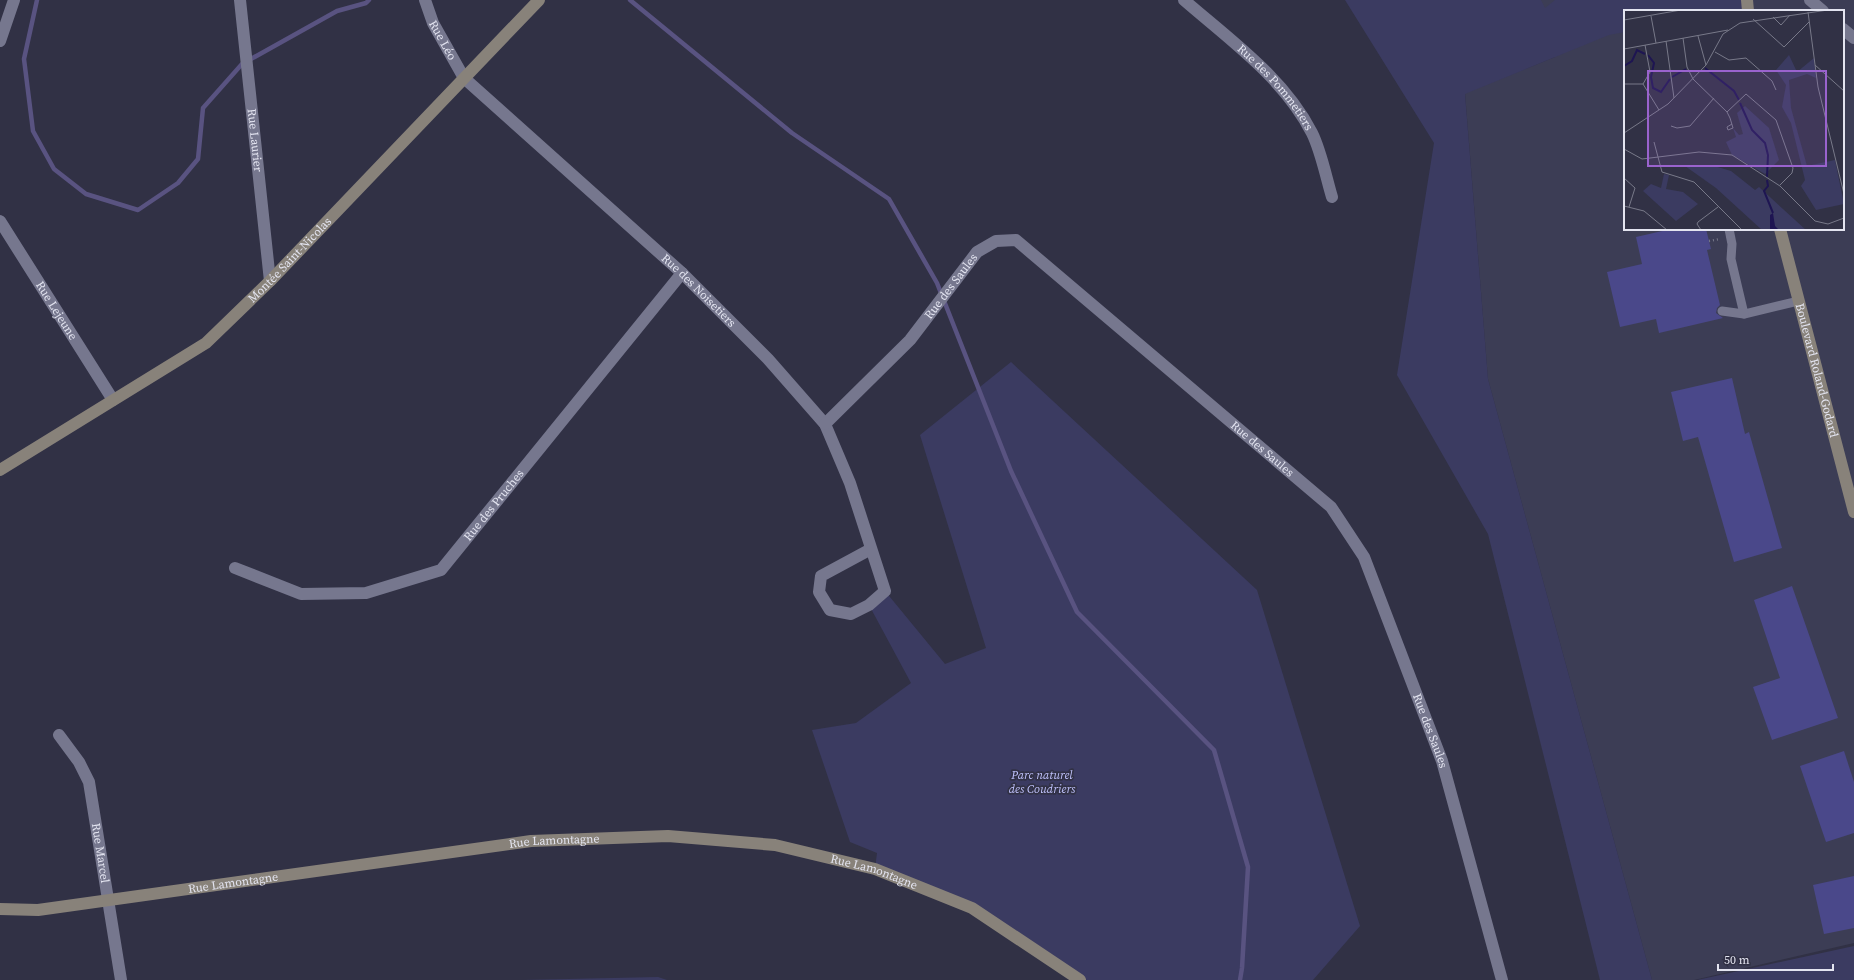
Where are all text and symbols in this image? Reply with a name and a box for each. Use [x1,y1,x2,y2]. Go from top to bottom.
inset map [1624,10,1844,230]
street label: Rue Léo [425,17,460,63]
street label: Rue des Pommetiers [1234,41,1317,133]
street label: Rue Laurier [244,108,266,173]
street label: Montée Saint-Nicolas [244,214,335,306]
street label: Rue des Noisetiers [658,250,739,330]
street label: Rue des Saules [921,250,981,322]
street label: Rue Lejeune [32,278,81,343]
street label: Boulevard Roland-Godard [1792,301,1842,439]
street label: Rue des Saules [1227,417,1297,480]
street label: Rue des Pruches [460,466,528,544]
street label: Rue des Saules [1409,691,1452,770]
park label: Parc naturel des Coudriers [1009,767,1076,797]
street label: Rue Marcel [88,822,113,885]
street label: Rue Lamontagne [508,831,600,852]
street label: Rue Lamontagne [829,851,920,893]
street label: Rue Lamontagne [187,868,279,897]
scale bar [1718,946,1833,972]
text: 50 m [1724,952,1750,968]

